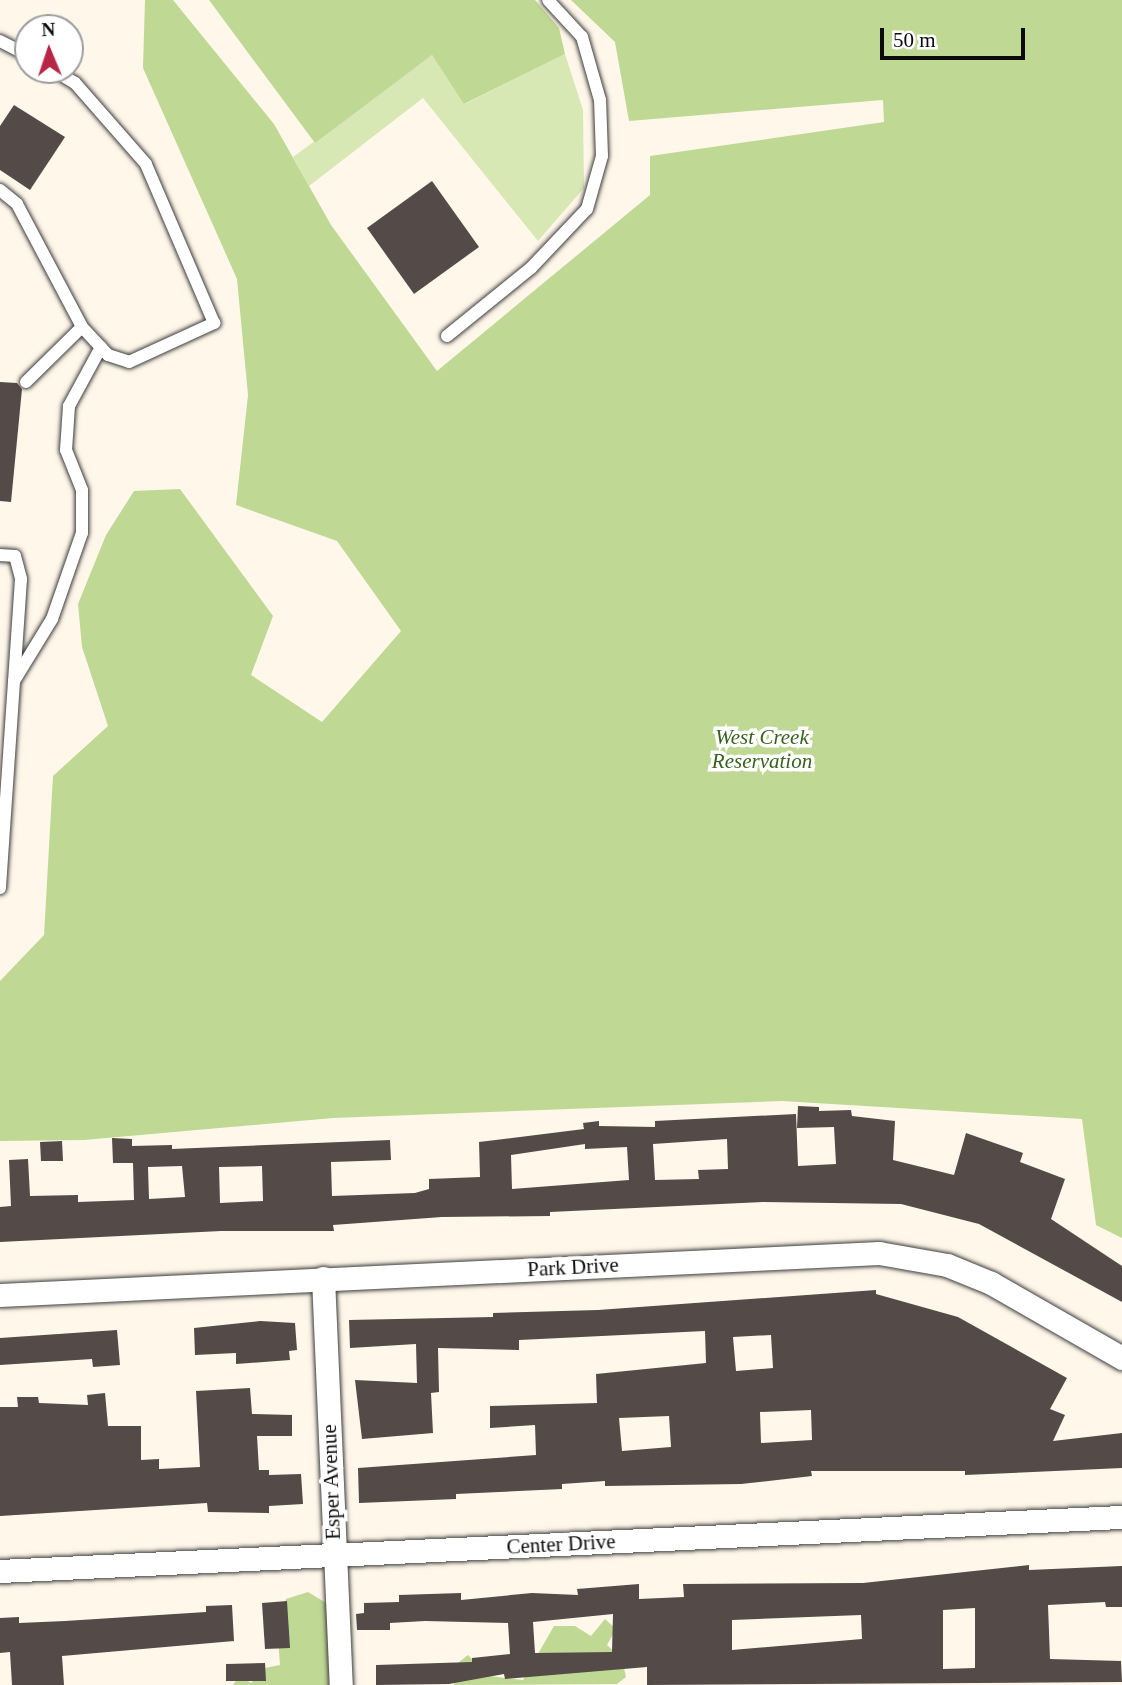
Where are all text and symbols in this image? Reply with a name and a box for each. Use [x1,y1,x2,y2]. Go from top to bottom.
north arrow [14,14,84,84]
scale bar [884,14,1029,58]
text: N [41,19,56,40]
text: 50 m [893,28,936,52]
park label: West Creek Reservation [712,724,812,774]
street label: Park Drive [527,1252,619,1282]
street label: Esper Avenue [316,1423,346,1541]
street label: Center Drive [506,1529,616,1559]

